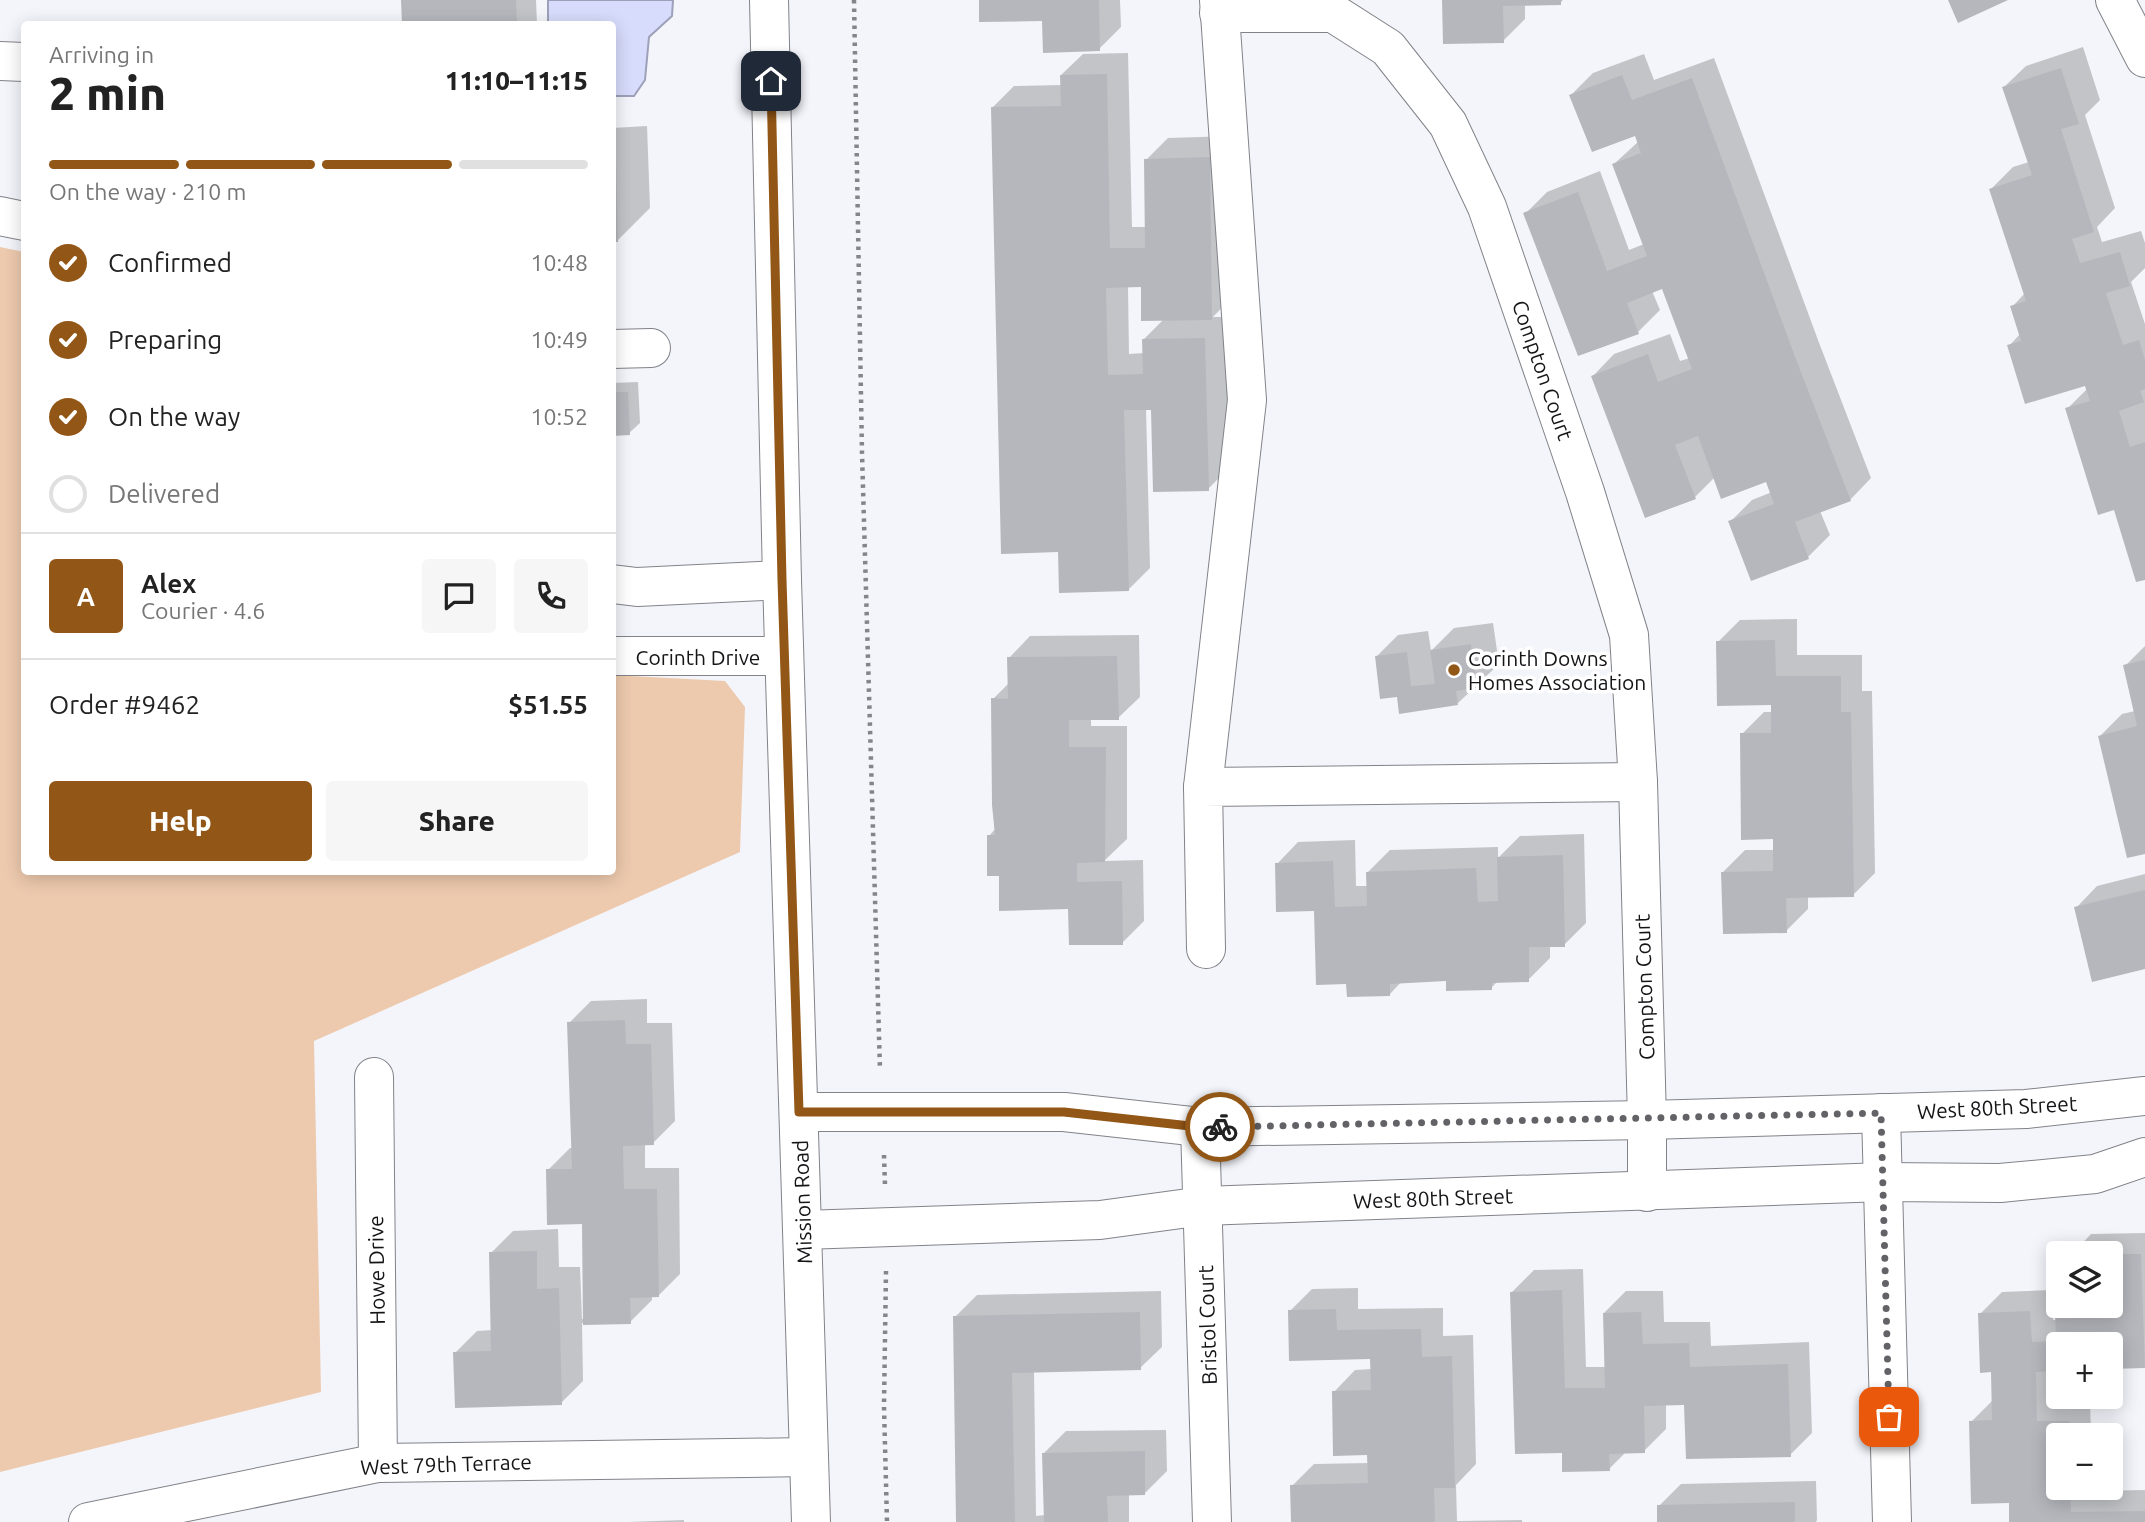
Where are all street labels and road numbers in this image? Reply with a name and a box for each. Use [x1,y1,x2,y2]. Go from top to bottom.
street label: Compton Court [1508,297,1578,443]
street label: Corinth Drive [636,645,760,669]
street label: Compton Court [1629,914,1659,1060]
street label: West 80th Street [1916,1091,2078,1123]
street label: Mission Road [788,1140,816,1264]
street label: West 80th Street [1352,1183,1514,1213]
street label: Howe Drive [363,1215,389,1325]
street label: Bristol Court [1193,1265,1221,1385]
street label: West 79th Terrace [360,1449,532,1479]

